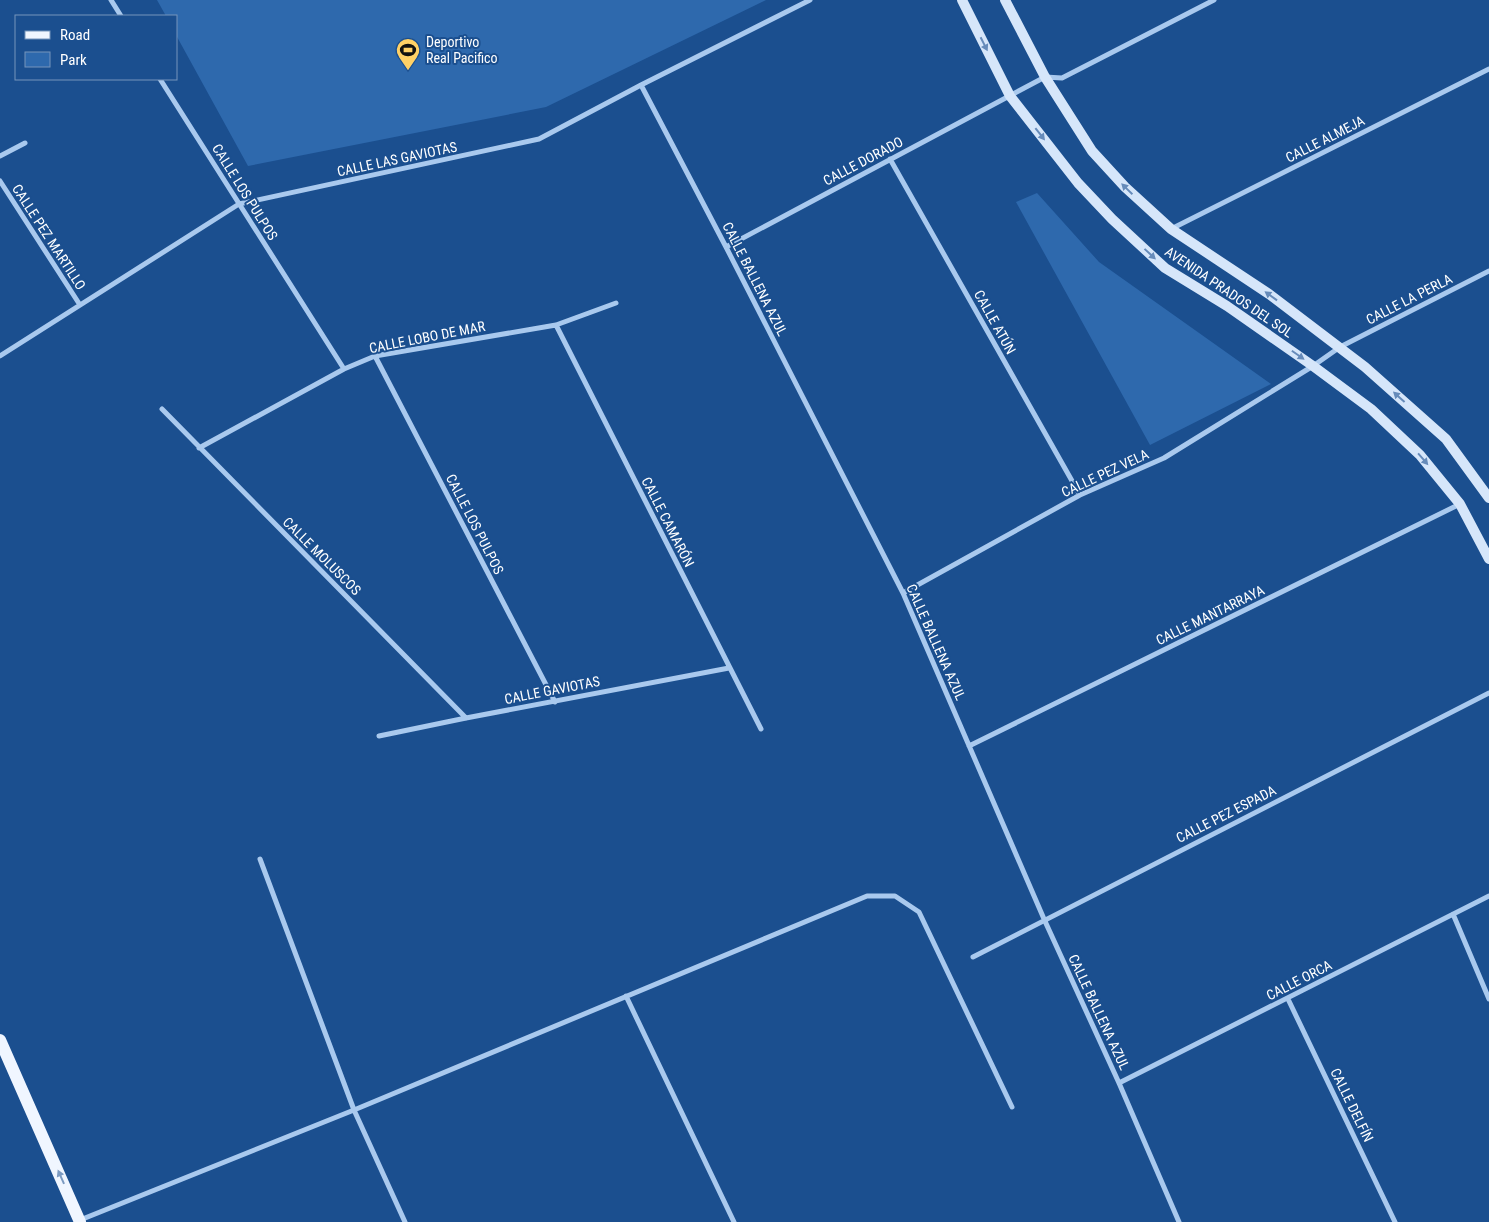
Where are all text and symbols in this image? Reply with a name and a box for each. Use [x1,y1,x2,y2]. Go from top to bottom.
legend [15,15,178,80]
text: Road [60,26,90,44]
place label: Deportivo Real Pacifico [426,34,498,66]
one-way arrow [980,36,988,51]
sports icon: Deportivo Real Pacifico [395,37,421,71]
text: Park [60,51,87,69]
street label: CALLE ALMEJA [1283,112,1367,166]
one-way arrow [1035,127,1046,140]
street label: CALLE DORADO [820,133,906,189]
street label: CALLE LAS GAVIOTAS [336,138,458,180]
street label: CALLE LOS PULPOS [209,141,281,243]
street label: CALLE PEZ MARTILLO [9,181,89,293]
one-way arrow [1122,183,1134,195]
street label: CALLE BALLENA AZUL [719,219,791,339]
street label: AVENIDA PRADOS DEL SOL [1162,243,1296,341]
one-way arrow [1143,248,1155,260]
street label: CALLE LA PERLA [1363,270,1455,328]
street label: CALLE ATÚN [971,287,1020,357]
one-way arrow [1264,291,1278,301]
street label: CALLE LOBO DE MAR [368,318,487,356]
one-way arrow [1291,350,1305,360]
one-way arrow [1392,391,1405,402]
street label: CALLE PEZ VELA [1059,446,1151,500]
one-way arrow [1417,452,1429,464]
street label: CALLE LOS PULPOS [443,471,507,577]
street label: CALLE CAMARÓN [638,474,698,570]
street label: CALLE MOLUSCOS [280,514,364,598]
street label: CALLE BALLENA AZUL [903,581,969,703]
street label: CALLE MANTARRAYA [1153,582,1267,648]
street label: CALLE GAVIOTAS [503,673,601,707]
street label: CALLE PEZ ESPADA [1173,782,1279,846]
street label: CALLE BALLENA AZUL [1065,952,1133,1073]
street label: CALLE ORCA [1264,957,1334,1003]
street label: CALLE DELFÍN [1327,1065,1378,1144]
one-way arrow [56,1170,64,1184]

